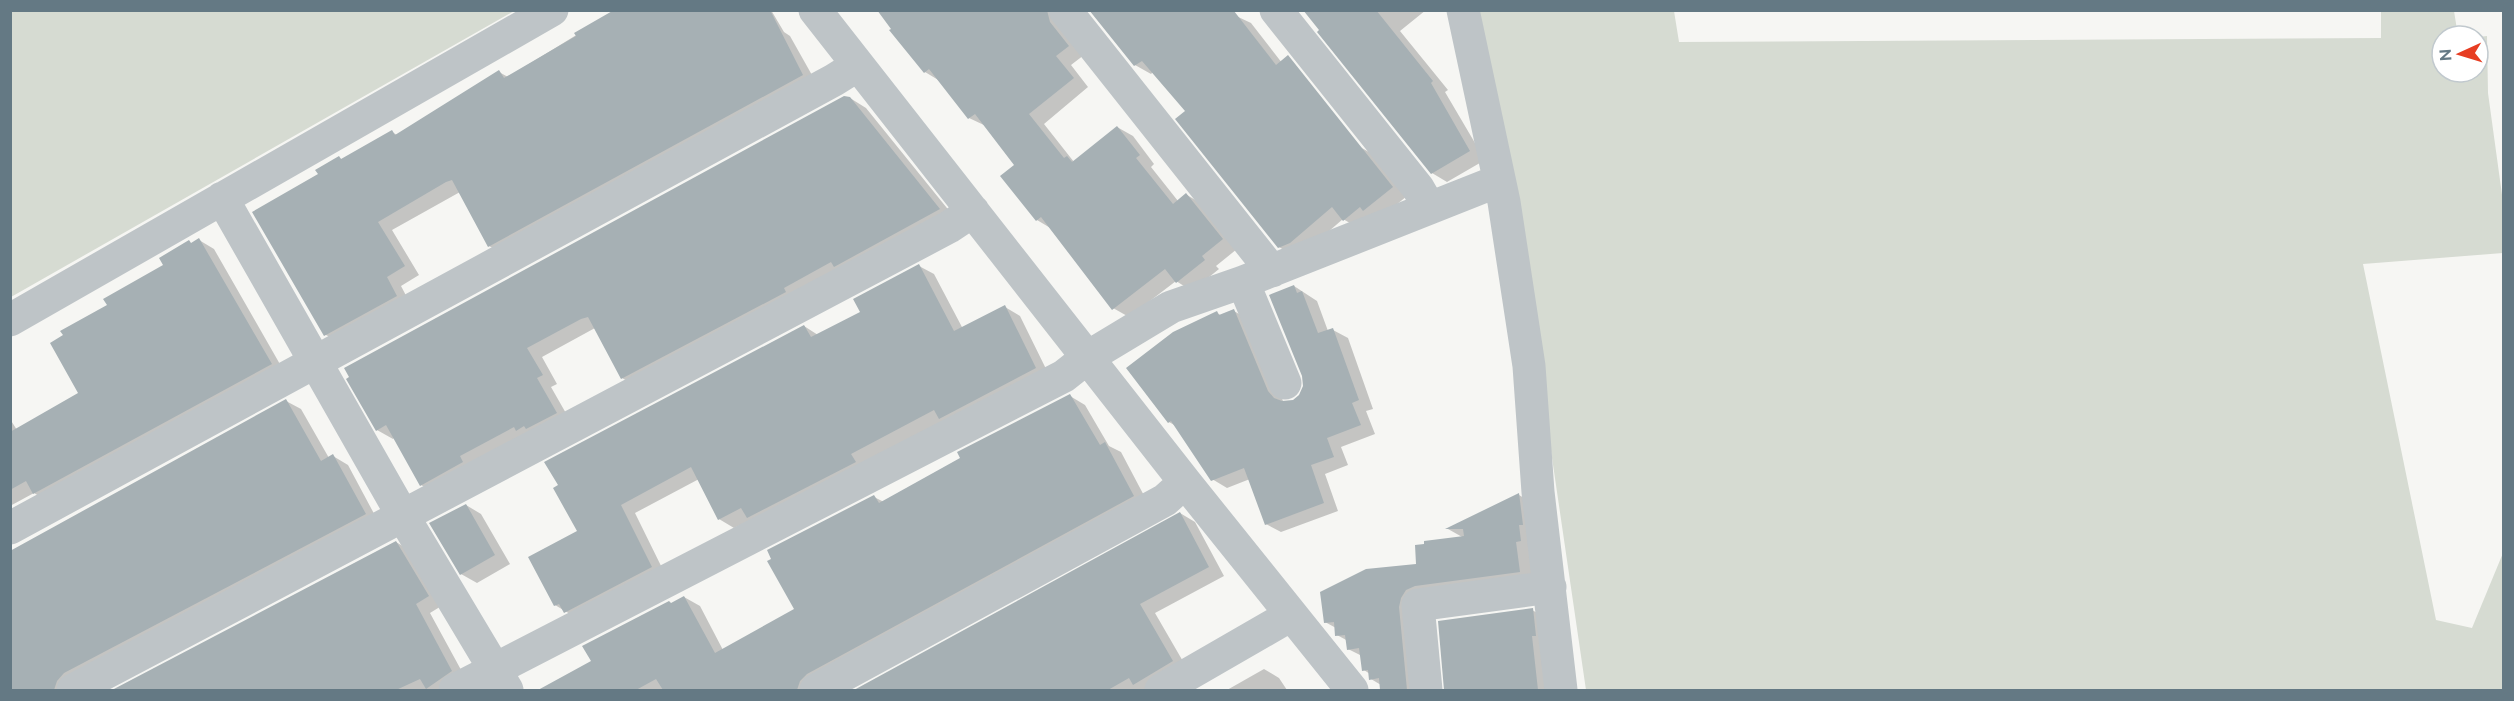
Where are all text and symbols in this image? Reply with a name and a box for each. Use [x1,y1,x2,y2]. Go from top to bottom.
north arrow [2430,24,2490,84]
text: N [2436,48,2455,62]

